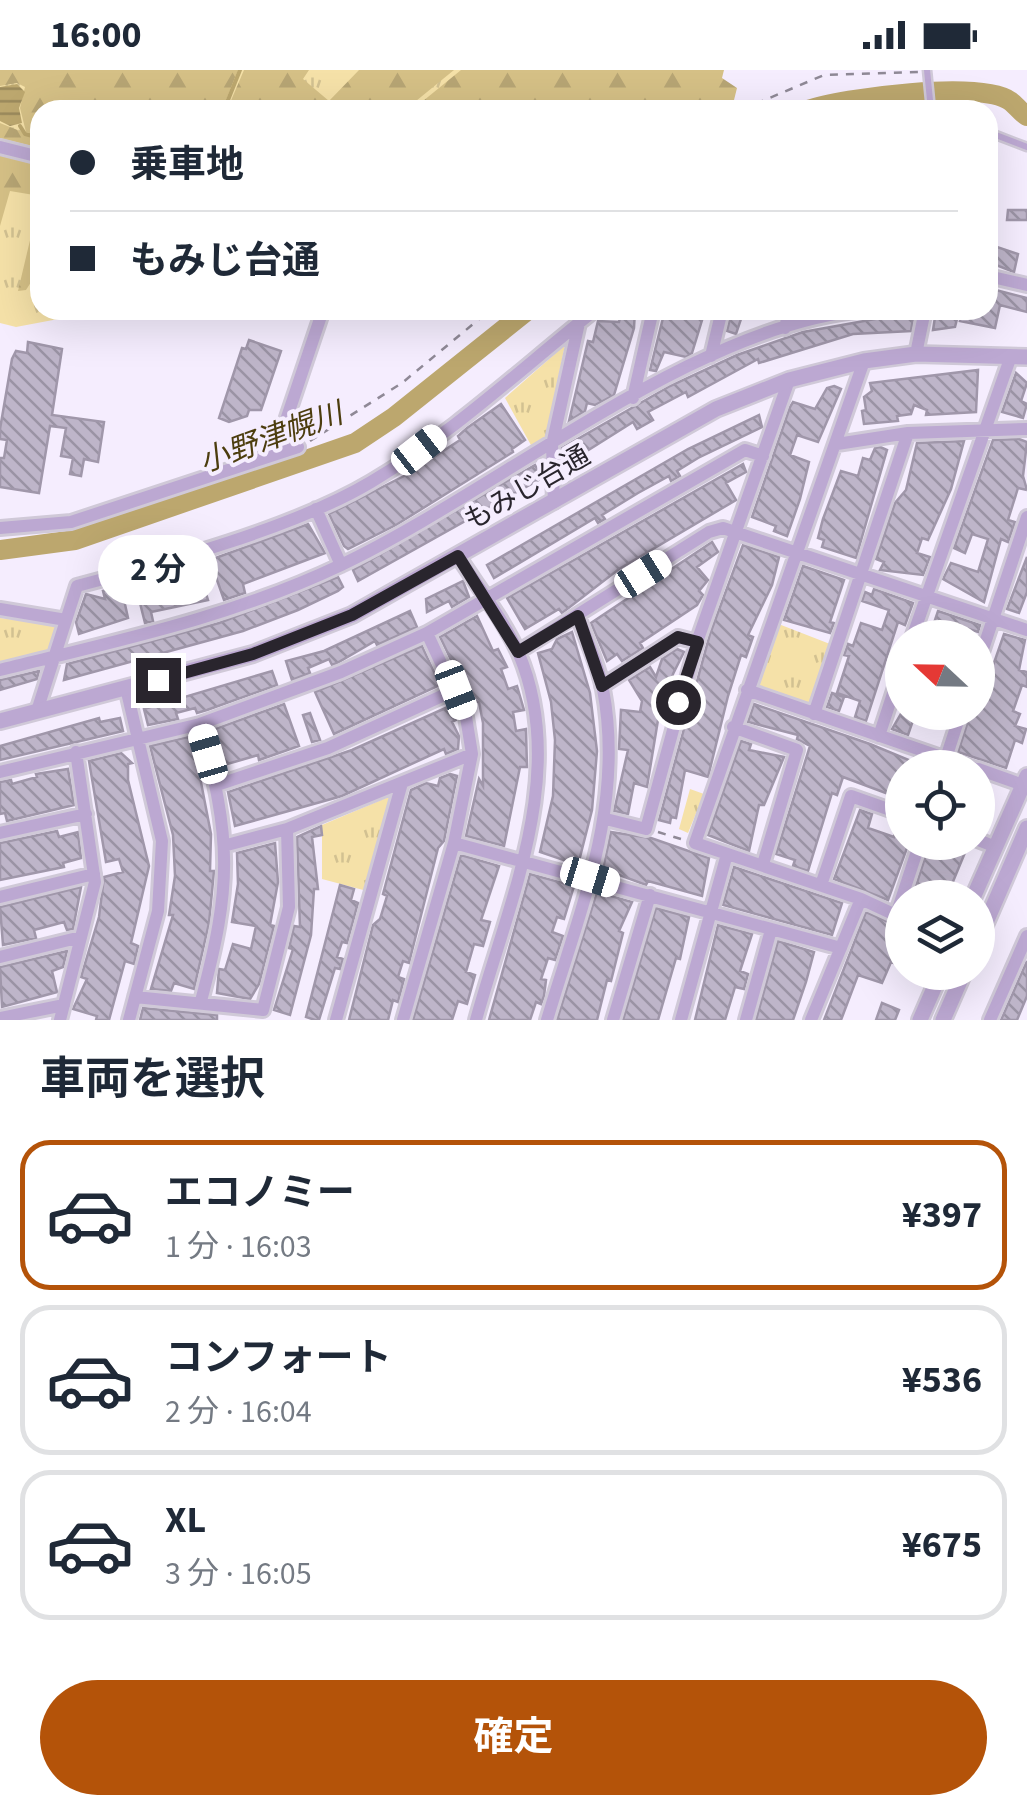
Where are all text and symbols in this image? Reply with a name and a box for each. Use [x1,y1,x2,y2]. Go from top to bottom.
text: 16:00 [50,8,142,62]
text: 乗車地 [130,138,244,192]
text: もみじ台通 [130,234,320,288]
water label: 小野津幌川 [193,391,352,484]
car [386,420,452,480]
street label: もみじ台通 [456,436,598,540]
callout: 2 分 [98,535,218,605]
car [610,545,676,603]
text: 2 分 [130,547,186,593]
north arrow [885,620,995,730]
map controls [885,620,995,990]
car [431,657,481,723]
route end [136,658,181,703]
route start [656,680,701,725]
car [185,721,231,787]
button: locate [885,750,995,860]
car [557,854,623,900]
button: layers [885,880,995,990]
text: 車両を選択 [40,1048,265,1112]
text: エコノミー [165,1166,355,1220]
icon: car [45,1170,135,1260]
text: ¥397 [902,1188,982,1242]
text: 1 分 · 16:03 [165,1224,312,1270]
text: コンフォート [165,1331,392,1385]
icon: car [45,1335,135,1425]
text: ¥536 [902,1353,982,1407]
text: 2 分 · 16:04 [165,1389,312,1435]
text: XL [165,1493,206,1547]
icon: car [45,1500,135,1590]
text: ¥675 [902,1518,982,1572]
text: 3 分 · 16:05 [165,1551,312,1597]
button: 確定 [40,1680,987,1795]

